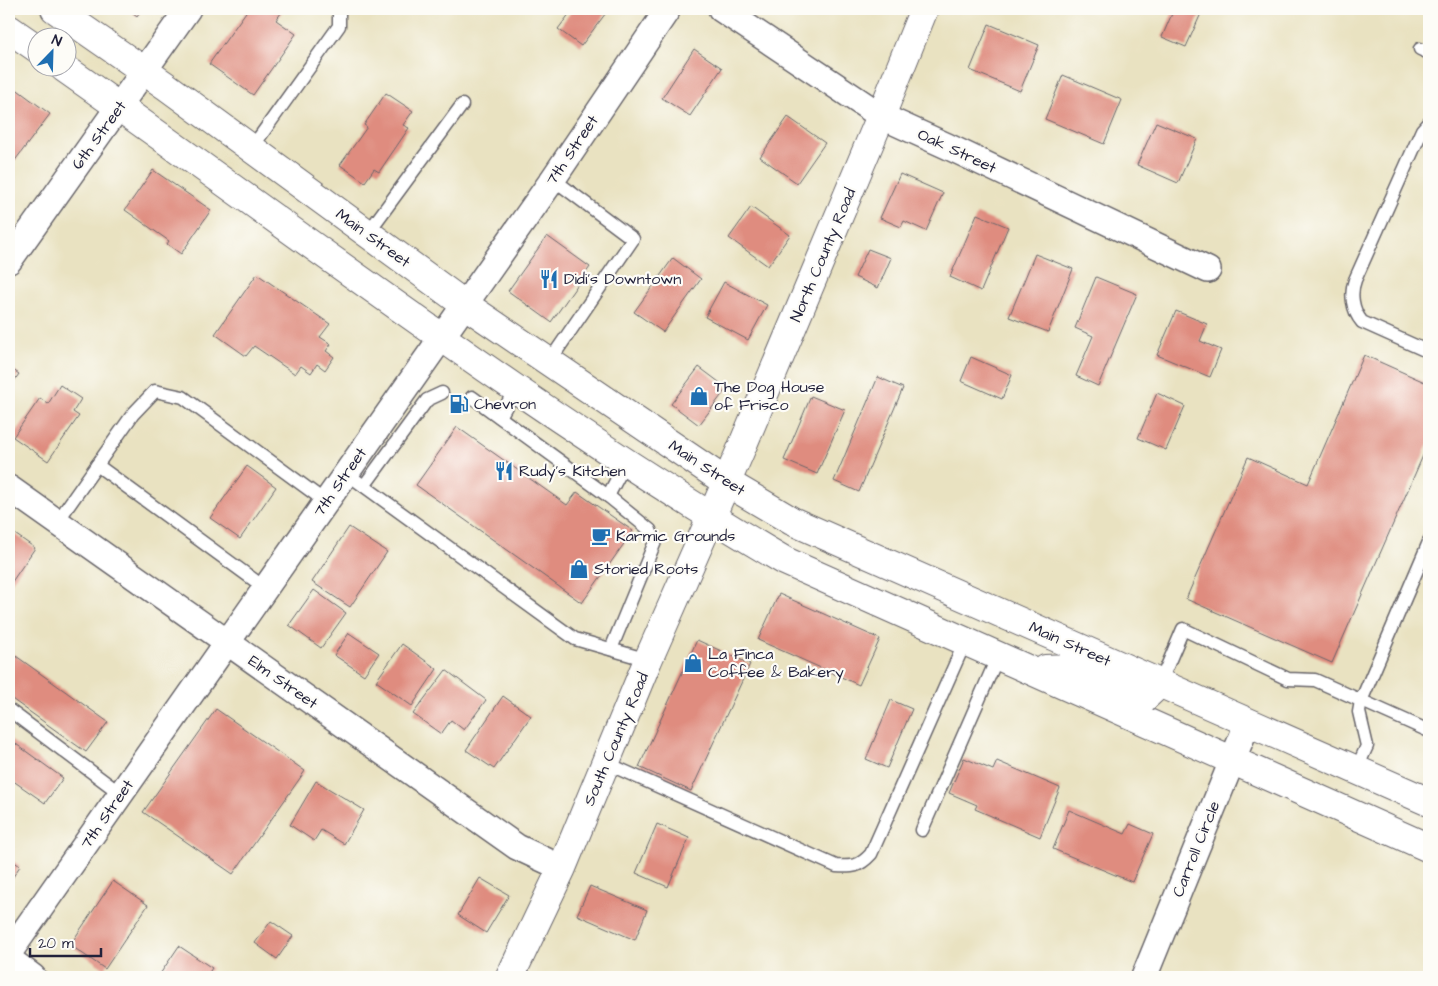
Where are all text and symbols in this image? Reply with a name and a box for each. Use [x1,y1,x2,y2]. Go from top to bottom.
north arrow [28,28,78,78]
text: N [49,30,65,52]
street label: 6th Street [67,96,132,174]
street label: 7th Street [541,110,604,189]
street label: Oak Street [914,123,1000,179]
street label: North County Road [785,185,862,326]
street label: Main Street [331,203,415,273]
restaurant icon: Didi's Downtown [538,268,560,290]
place label: Didi's Downtown [564,268,681,290]
place label: The Dog House of Frisco [714,376,825,416]
shop icon: The Dog House of Frisco [688,385,710,407]
fuel station icon: Chevron [448,393,470,415]
place label: Chevron [474,393,536,415]
street label: Main Street [664,435,750,501]
street label: 7th Street [308,442,372,521]
restaurant icon: Rudy's Kitchen [493,460,515,482]
place label: Rudy's Kitchen [519,460,626,483]
cafe icon: Karmic Grounds [590,525,612,547]
place label: Karmic Grounds [616,525,735,547]
shop icon: Storied Roots [568,558,590,580]
place label: Storied Roots [594,558,698,580]
street label: Main Street [1026,616,1115,672]
place label: La Finca Coffee & Bakery [708,643,844,684]
street label: Elm Street [244,650,323,714]
shop icon: La Finca Coffee & Bakery [682,652,704,674]
street label: South County Road [578,669,655,810]
street label: 7th Street [75,774,139,853]
street label: Carroll Circle [1167,798,1225,900]
scale bar [30,926,101,958]
text: 20 m [38,933,74,954]

